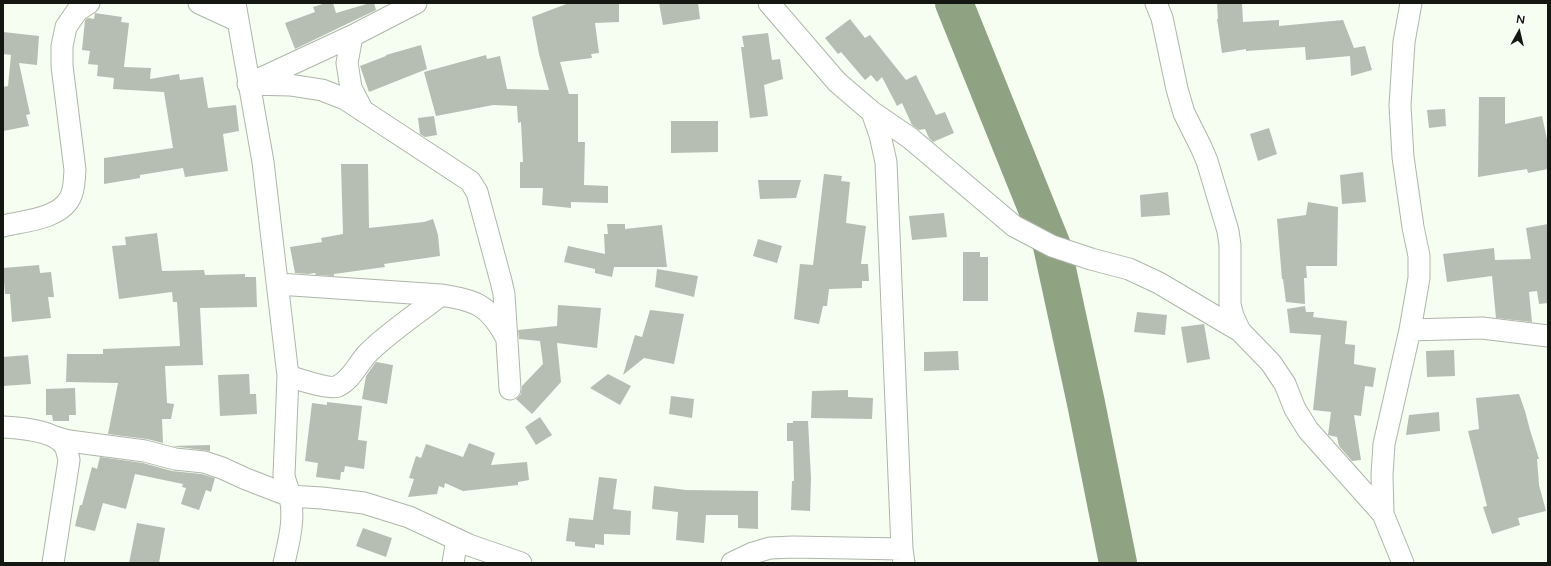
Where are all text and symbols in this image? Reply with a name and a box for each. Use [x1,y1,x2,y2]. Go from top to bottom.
north arrow [1499,12,1539,52]
text: N [1515,13,1526,27]

